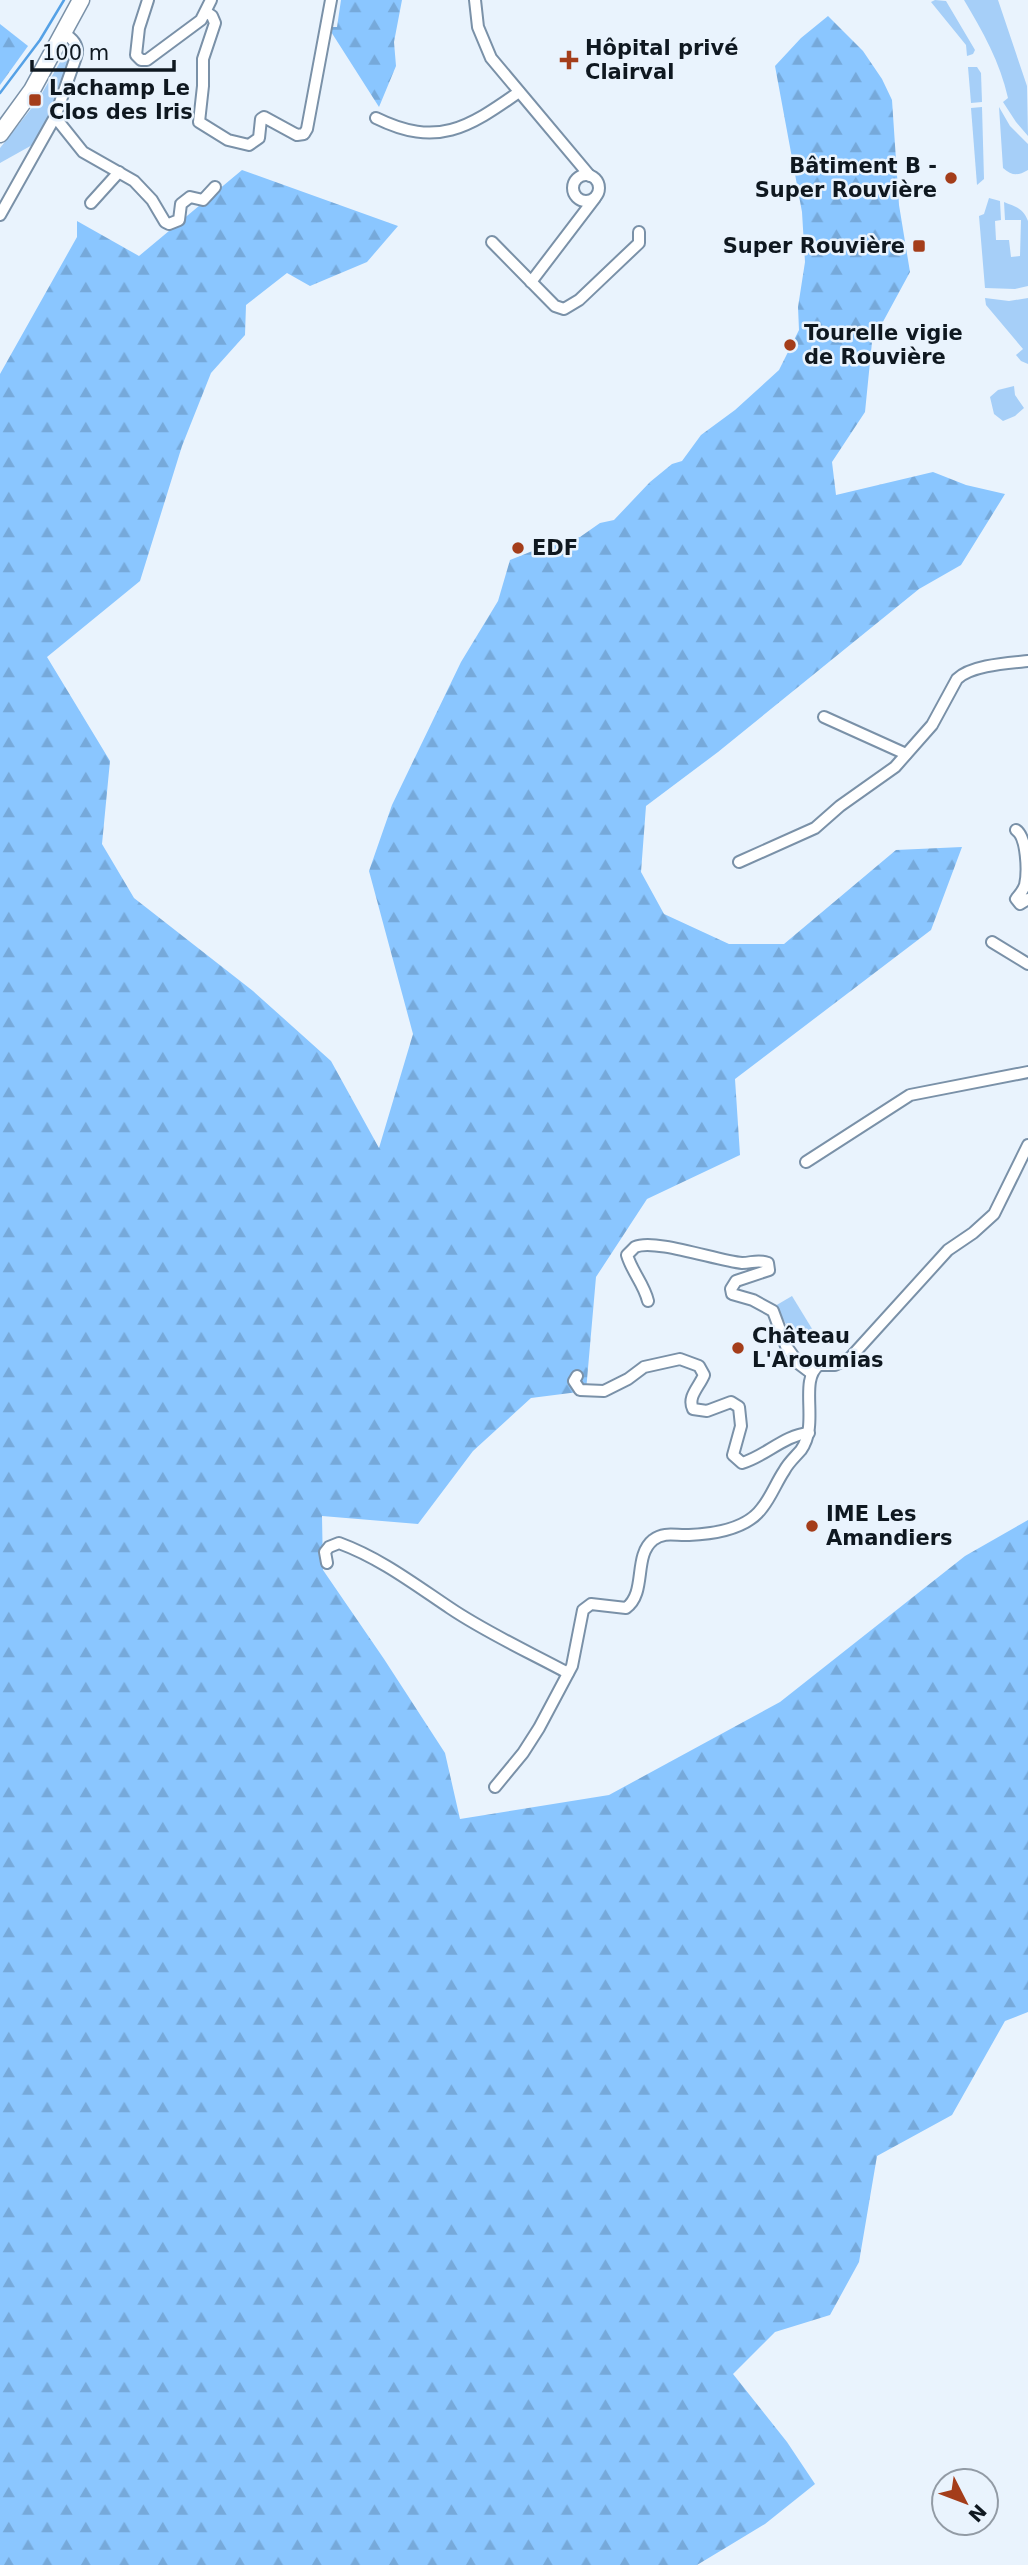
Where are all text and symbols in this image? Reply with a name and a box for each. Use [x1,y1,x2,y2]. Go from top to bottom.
scale bar [32,28,173,72]
place label: Hôpital privé Clairval [585,36,738,84]
text: 100 m [42,41,109,65]
marker: Hôpital privé Clairval [559,50,579,70]
place label: Lachamp Le Clos des Iris [49,76,193,124]
marker: Lachamp Le Clos des Iris [27,92,43,108]
place label: Bâtiment B - Super Rouvière [755,154,937,202]
marker: Bâtiment B - Super Rouvière [943,170,959,186]
place label: Super Rouvière [723,234,905,258]
marker: Super Rouvière [911,238,927,254]
place label: Tourelle vigie de Rouvière [804,321,963,369]
marker: Tourelle vigie de Rouvière [782,337,798,353]
place label: EDF [532,536,578,560]
marker: EDF [510,540,526,556]
place label: Château L'Aroumias [752,1324,884,1372]
marker: Château L'Aroumias [730,1340,746,1356]
place label: IME Les Amandiers [826,1502,953,1550]
marker: IME Les Amandiers [804,1518,820,1534]
north arrow [930,2467,1000,2537]
text: N [964,2500,991,2527]

